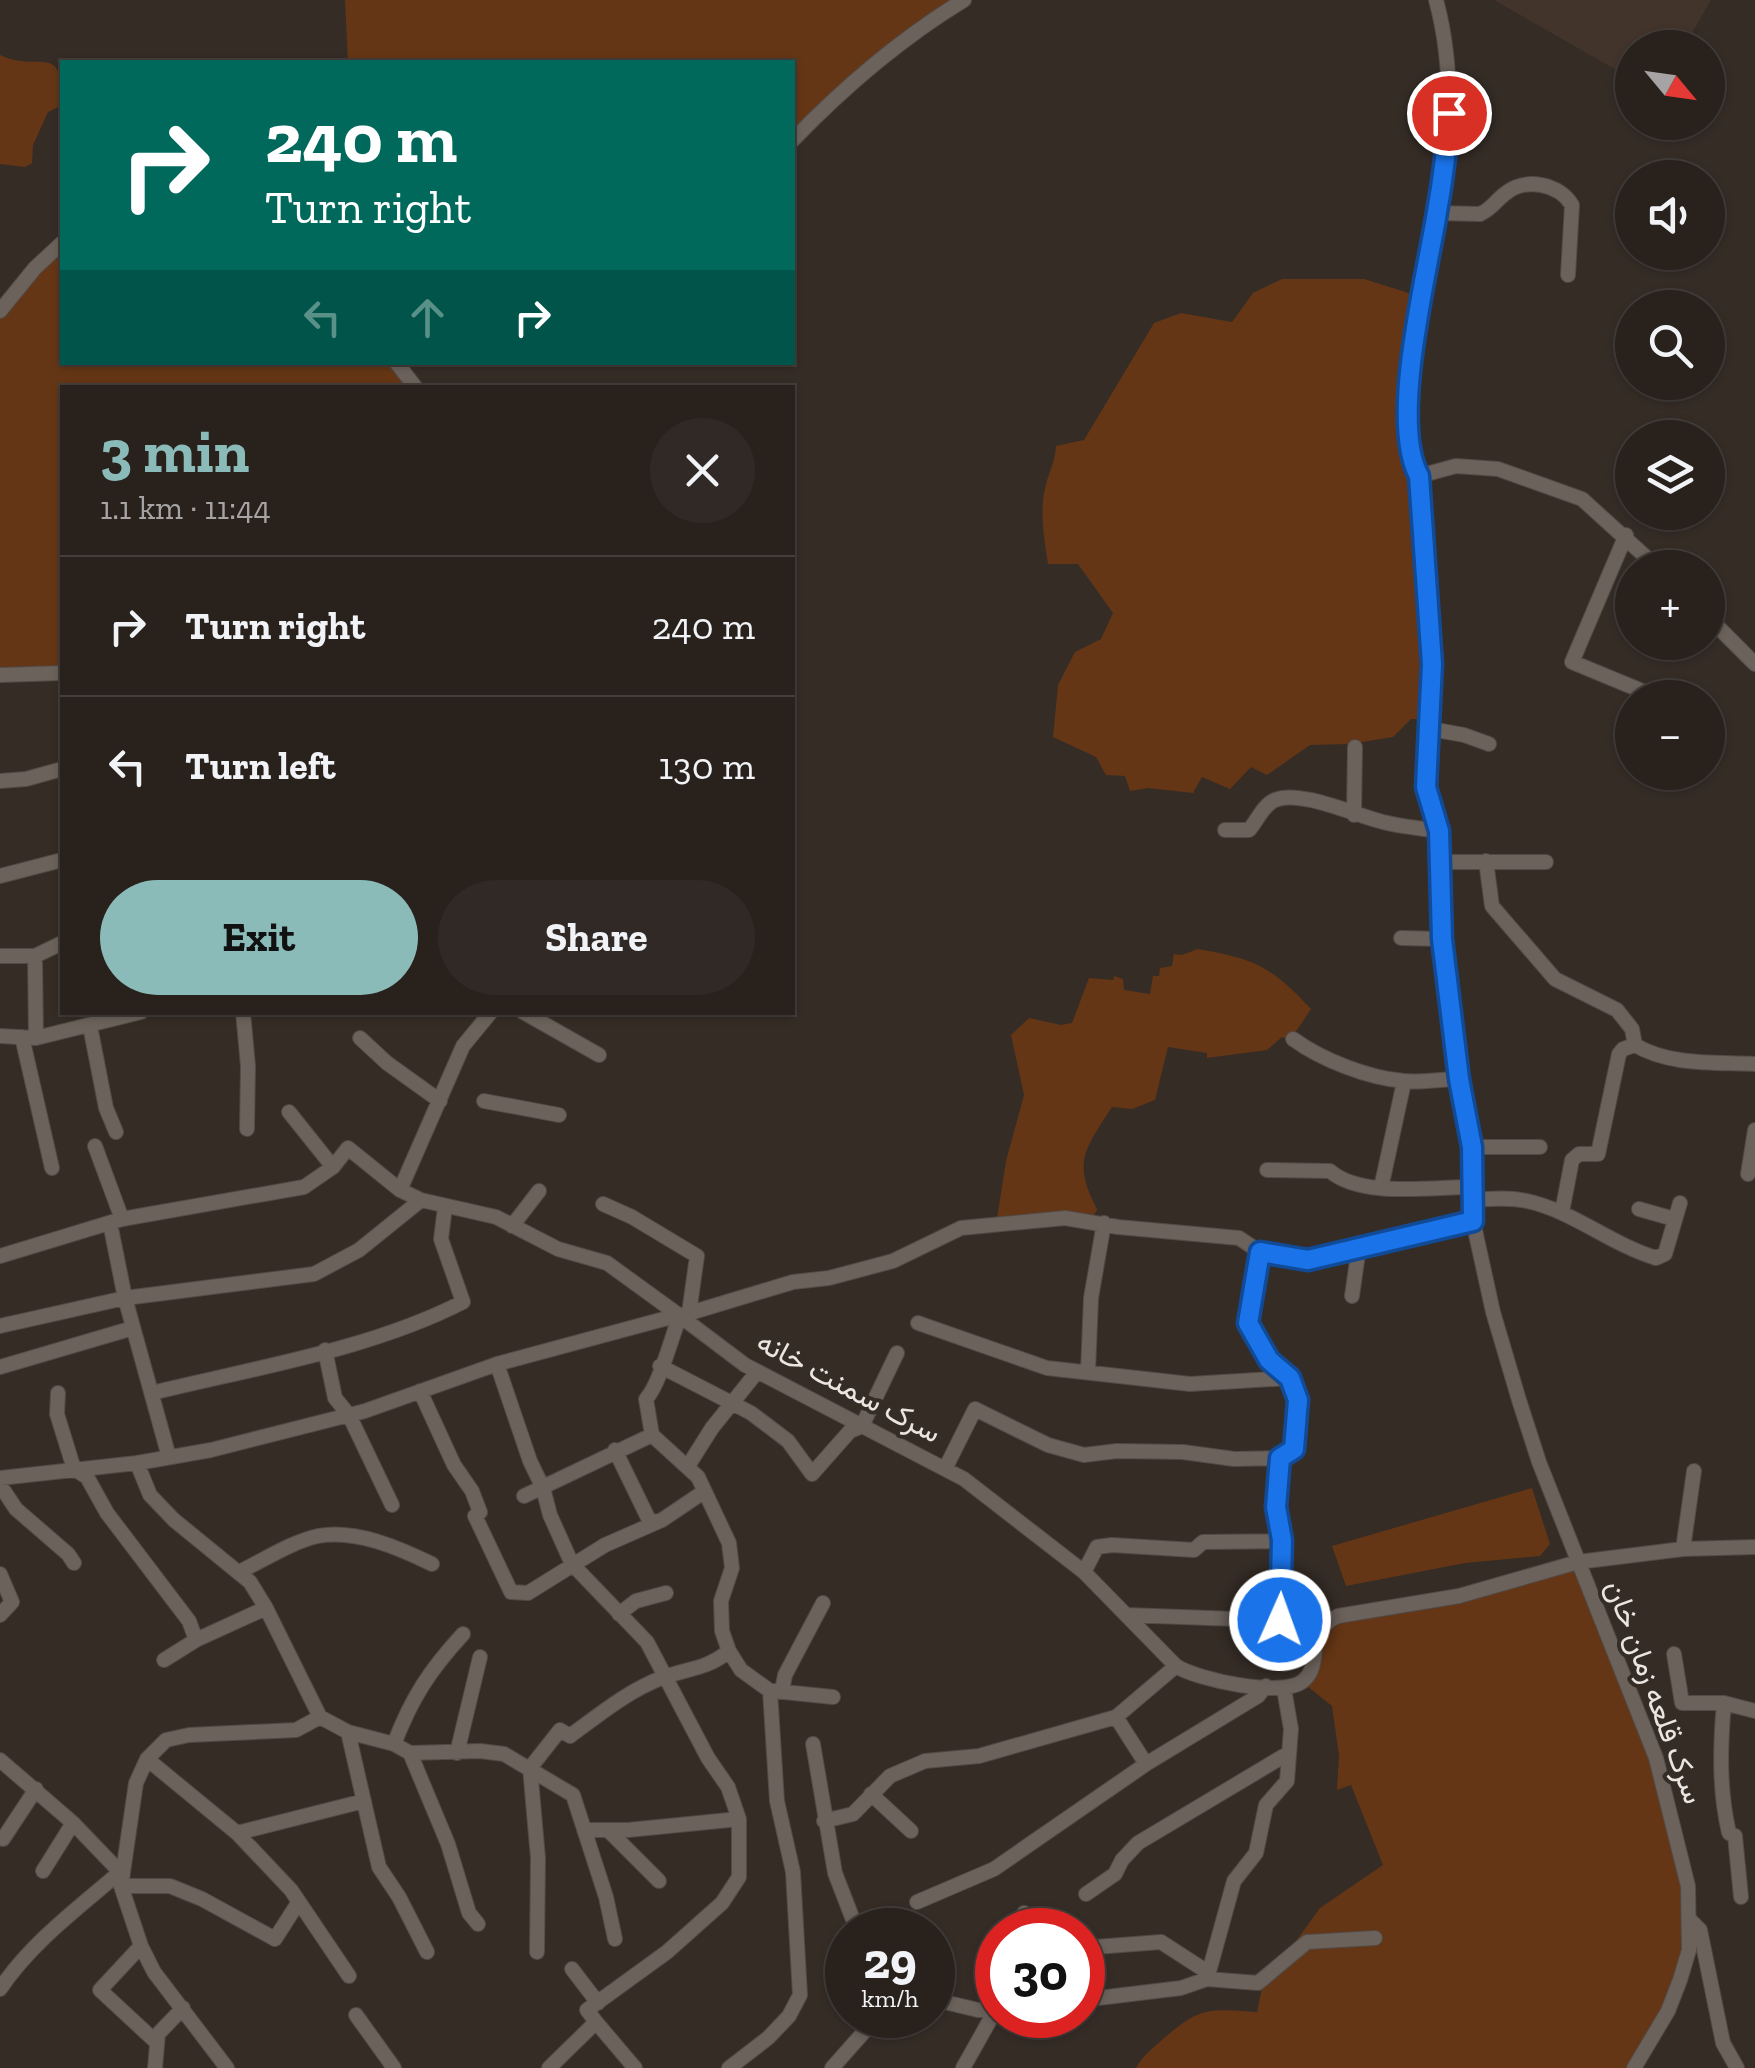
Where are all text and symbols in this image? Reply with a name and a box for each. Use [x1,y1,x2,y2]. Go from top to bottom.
north arrow [1615,30,1725,140]
map controls [1615,30,1725,790]
pin [1407,71,1492,156]
icon: arrive [1422,86,1477,141]
text: 240 m [265,96,457,180]
icon: right [100,100,230,230]
button: sound [1615,160,1725,270]
text: Turn right [265,181,471,235]
icon: left [295,290,350,345]
icon: ahead [400,290,455,345]
icon: right [505,290,560,345]
button: search [1615,290,1725,400]
text: 3 min [100,415,249,487]
button: close [650,418,755,523]
button: layers [1615,420,1725,530]
text: 1.1 km · 11:44 [100,489,271,527]
button: + [1615,550,1725,660]
icon: right [100,599,155,654]
text: Turn right [185,603,365,649]
text: 240 m [652,603,755,649]
button: − [1615,680,1725,790]
icon: left [100,739,155,794]
text: Turn left [185,743,336,789]
text: 130 m [658,743,755,789]
button: Exit [100,880,418,995]
button: Share [438,880,755,995]
street label: سرک سمنت خانه [751,1323,947,1451]
position arrow [1228,1568,1332,1672]
street label: سرک قلعه زمان خان [1598,1575,1712,1809]
speed limit sign: 30 [975,1908,1105,2038]
text: 29 [863,1931,917,1991]
text: km/h [861,1983,919,2013]

